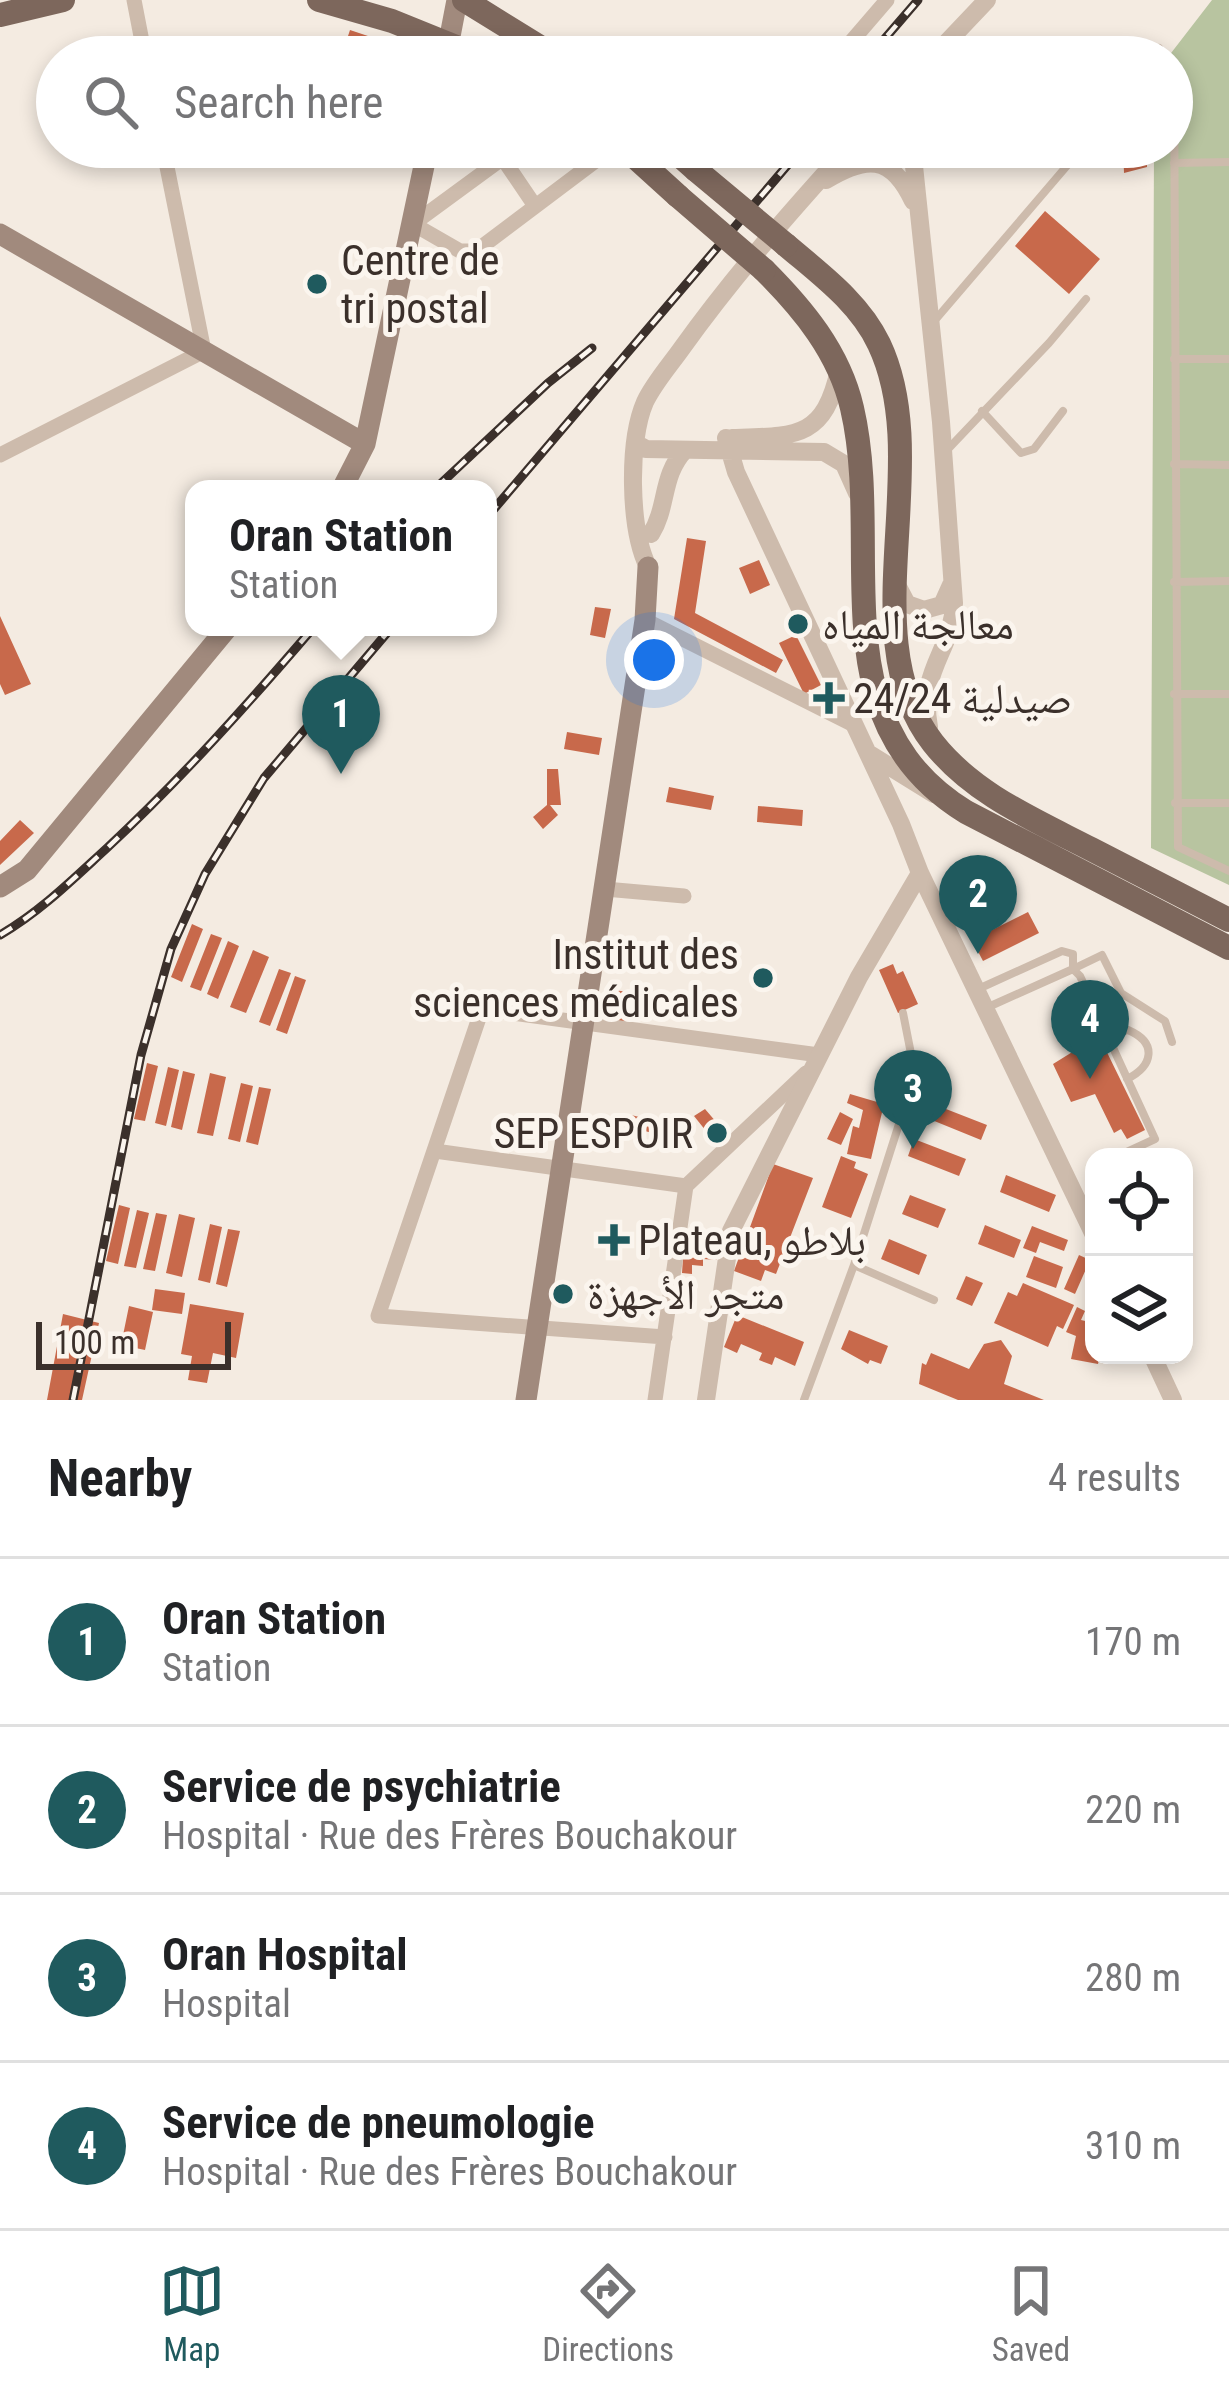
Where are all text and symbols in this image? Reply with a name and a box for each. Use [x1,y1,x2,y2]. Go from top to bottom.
search box [36,36,1193,168]
icon: search [78,69,144,135]
text: Search here [174,76,383,129]
place label: Centre de tri postal [341,236,500,333]
marker: Centre de tri postal [304,271,330,297]
popup [185,480,497,636]
text: Oran Station [229,509,453,562]
text: Station [229,562,338,608]
place label: معالجة المياه [822,600,1014,649]
marker: معالجة المياه [785,611,811,637]
your location [624,630,684,690]
place label: صيدلية 24/24 [853,674,1072,723]
pin: 1 [302,675,380,774]
marker: صيدلية 24/24 [816,685,842,711]
pin: 2 [939,855,1017,954]
place label: Institut des sciences médicales [413,930,739,1027]
marker: Institut des sciences médicales [750,965,776,991]
pin: 4 [1051,980,1129,1079]
pin: 3 [874,1050,952,1149]
place label: SEP ESPOIR [493,1109,693,1158]
marker: SEP ESPOIR [704,1120,730,1146]
map controls [1085,1148,1193,1364]
button: locate [1085,1148,1193,1256]
place label: Plateau, بلاطو [638,1216,866,1265]
marker: Plateau, بلاطو [601,1227,627,1253]
button: layers [1085,1256,1193,1364]
place label: متجر الأجهزة [587,1270,784,1319]
marker: متجر الأجهزة [550,1281,576,1307]
scale bar [36,1316,231,1369]
text: 100 m [54,1323,135,1362]
text: Nearby [48,1449,192,1508]
text: 4 results [1048,1455,1181,1501]
text: Oran Station [162,1592,386,1645]
text: 1 [77,1619,97,1665]
text: 170 m [1085,1619,1181,1665]
text: Station [162,1645,271,1691]
text: Service de psychiatrie [162,1760,561,1813]
text: 2 [77,1787,97,1833]
text: 220 m [1085,1787,1181,1833]
text: Hospital · Rue des Frères Bouchakour [162,1813,737,1859]
text: Oran Hospital [162,1928,408,1981]
text: 3 [77,1955,97,2001]
text: 280 m [1085,1955,1181,2001]
text: Hospital [162,1981,291,2027]
text: Service de pneumologie [162,2096,595,2149]
text: 4 [77,2123,97,2169]
text: 310 m [1085,2123,1181,2169]
text: Hospital · Rue des Frères Bouchakour [162,2149,737,2195]
tab: Map [159,2258,225,2369]
tab: Directions [542,2258,674,2369]
tab: Saved [992,2258,1070,2369]

